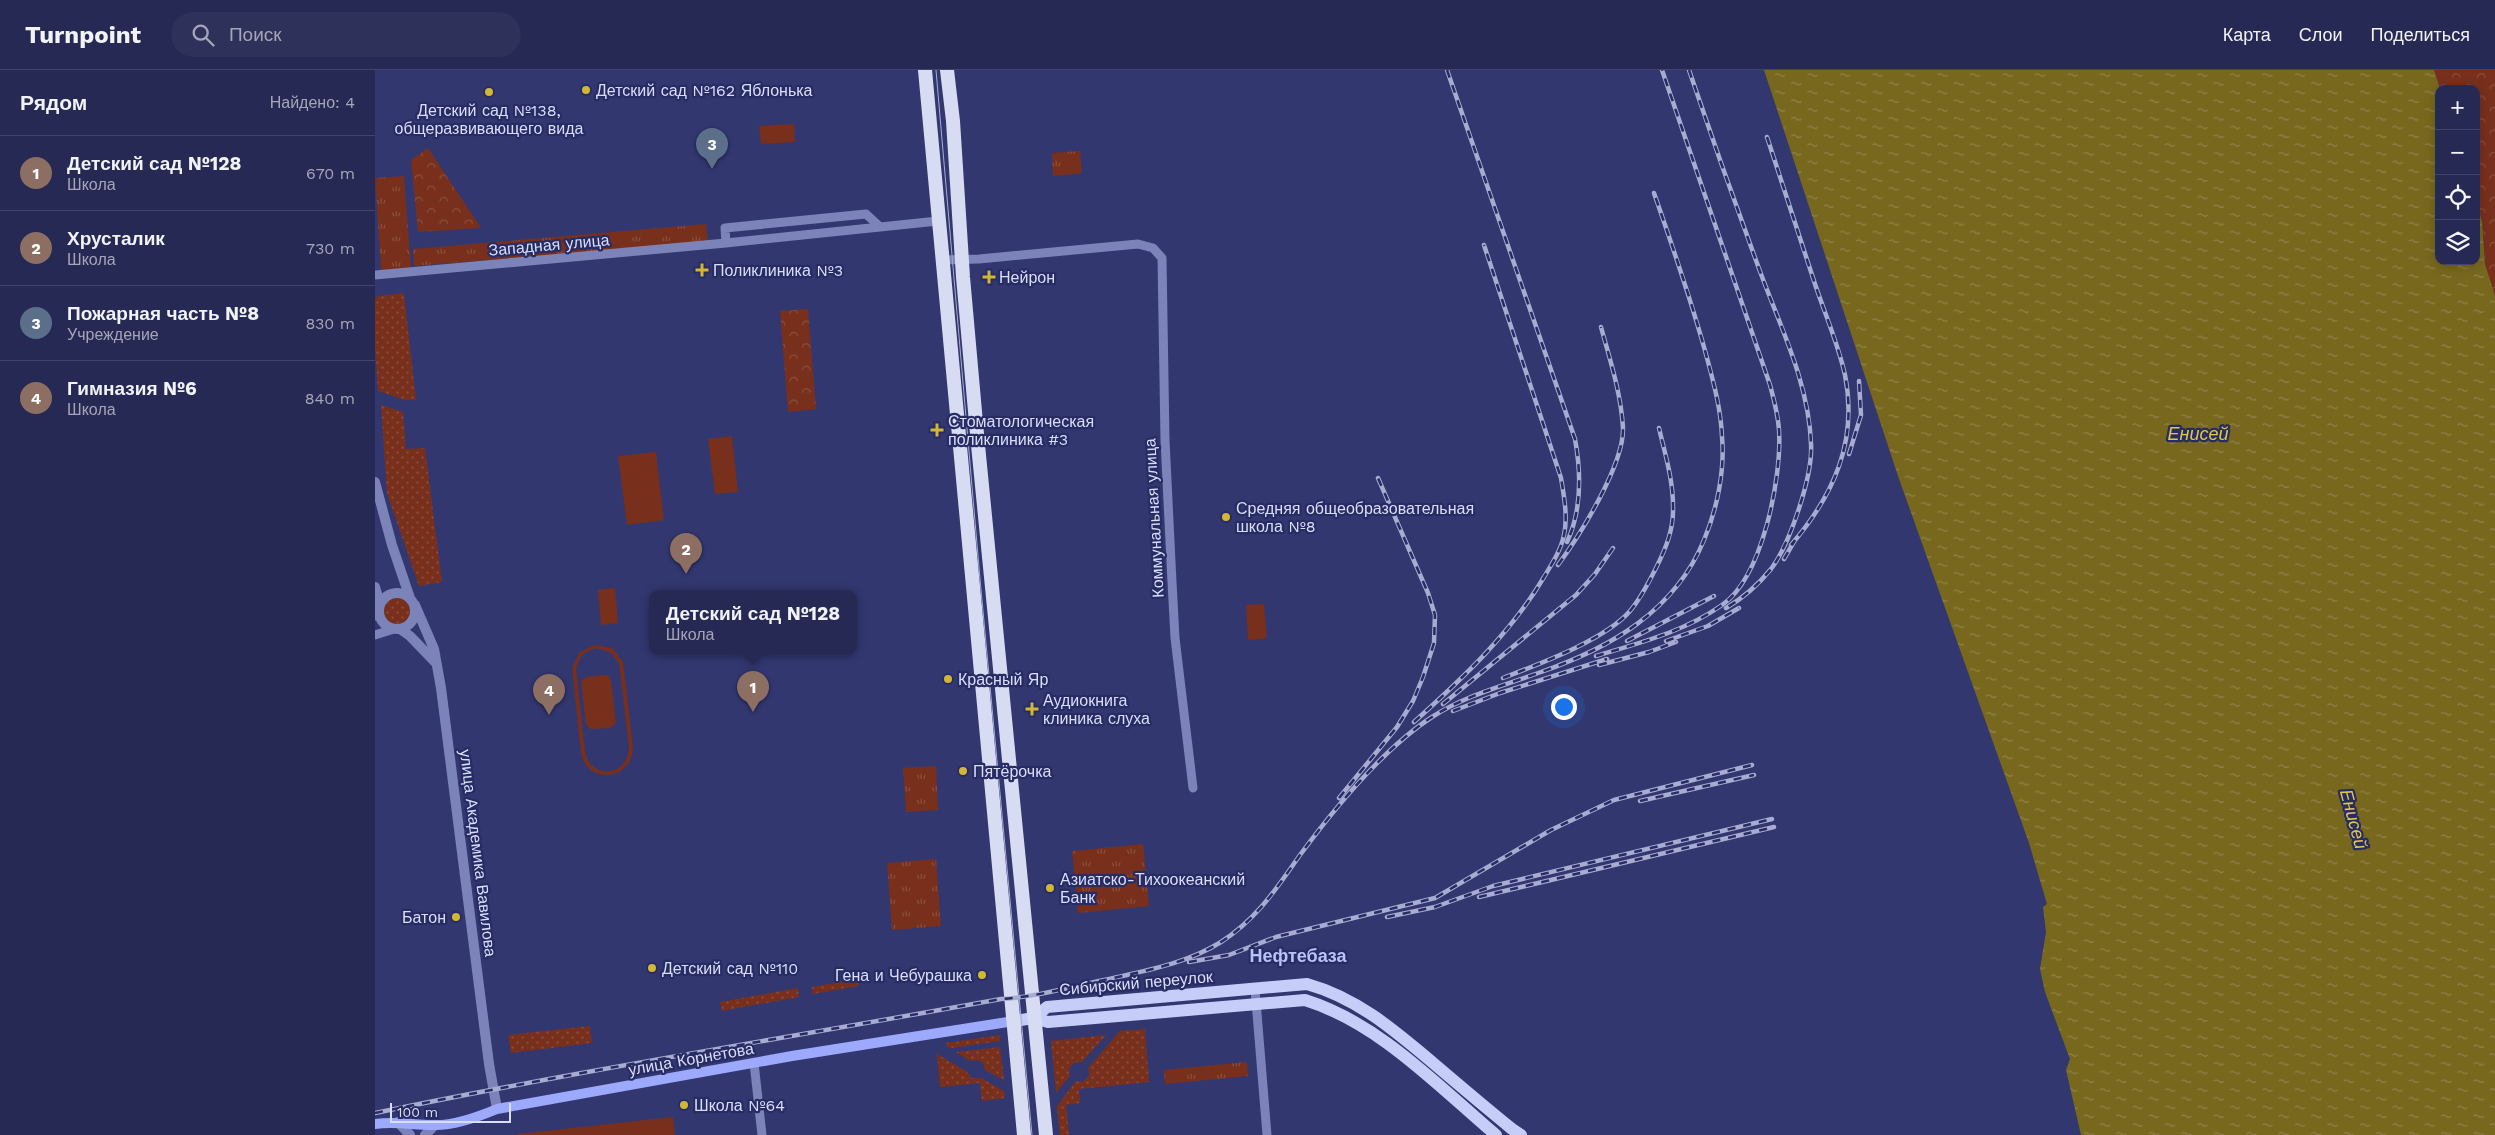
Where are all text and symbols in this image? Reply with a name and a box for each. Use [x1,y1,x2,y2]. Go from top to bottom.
search box [171,12,521,57]
text: Turnpoint [25,21,141,49]
icon: search [189,21,217,49]
text: Поиск [229,23,282,46]
text: Карта [2223,24,2271,45]
text: Слои [2299,24,2343,45]
text: Поделиться [2371,24,2470,45]
place label: Детский сад №162 Яблонька [596,81,813,100]
marker: Детский сад №162 Яблонька [580,84,592,96]
map controls [2435,85,2480,265]
button: + [2435,85,2480,130]
marker: Детский сад №138, общеразвивающего вида [483,86,495,98]
text: Рядом [20,90,87,115]
text: Найдено: 4 [270,93,355,112]
place label: Детский сад №138, общеразвивающего вида [395,101,584,138]
pin: 3 [696,128,728,169]
button: − [2435,130,2480,175]
text: Детский сад №128 [67,152,241,175]
text: 1 [33,164,39,183]
text: 670 m [306,164,355,183]
text: Школа [67,175,116,194]
button: locate [2435,175,2480,220]
button: layers [2435,220,2480,265]
text: Хрусталик [67,227,165,250]
street label: Западная улица [488,230,610,260]
text: 2 [31,239,41,258]
text: 730 m [306,239,355,258]
text: Школа [67,250,116,269]
place label: Поликлиника №3 [713,261,843,280]
marker: Поликлиника №3 [695,263,709,277]
place label: Нейрон [999,268,1055,287]
marker: Нейрон [983,271,995,283]
text: Пожарная часть №8 [67,302,259,325]
text: 3 [31,314,41,333]
text: 830 m [305,314,355,333]
text: Учреждение [67,325,159,344]
text: Гимназия №6 [67,377,197,400]
text: 4 [31,389,41,408]
text: 840 m [305,389,355,408]
text: Школа [67,400,116,419]
place label: Стоматологическая поликлиника #3 [948,412,1094,449]
marker: Стоматологическая поликлиника #3 [930,423,944,437]
water label: Енисей [2168,423,2228,444]
street label: Коммунальная улица [1140,438,1168,598]
place label: Средняя общеобразовательная школа №8 [1236,499,1474,536]
marker: Средняя общеобразовательная школа №8 [1220,511,1232,523]
pin: 2 [670,533,702,574]
popup [649,590,857,655]
text: Детский сад №128 [666,602,840,625]
text: Школа [666,625,714,644]
place label: Красный Яр [958,670,1048,689]
pin: 1 [737,671,769,712]
marker: Красный Яр [942,673,954,685]
pin: 4 [533,674,565,715]
place label: Аудиокнига клиника слуха [1043,691,1150,728]
your location [1551,694,1577,720]
marker: Аудиокнига клиника слуха [1025,702,1039,716]
street label: улица Академика Вавилова [456,748,500,958]
place label: Пятёрочка [973,762,1052,781]
marker: Пятёрочка [957,765,969,777]
water label: Енисей [2336,787,2372,851]
place label: Азиатско-Тихоокеанский Банк [1060,870,1245,907]
marker: Азиатско-Тихоокеанский Банк [1044,882,1056,894]
place label: Батон [402,908,446,927]
marker: Батон [450,911,462,923]
district label: Нефтебаза [1249,945,1348,966]
place label: Детский сад №110 [662,959,798,978]
marker: Детский сад №110 [646,962,658,974]
place label: Гена и Чебурашка [835,966,972,985]
street label: Сибирский переулок [1058,967,1215,999]
marker: Гена и Чебурашка [976,969,988,981]
street label: улица Корнетова [627,1039,755,1079]
place label: Школа №64 [694,1096,785,1115]
marker: Школа №64 [678,1099,690,1111]
scale bar [390,1100,511,1123]
text: 100 m [397,1104,438,1120]

